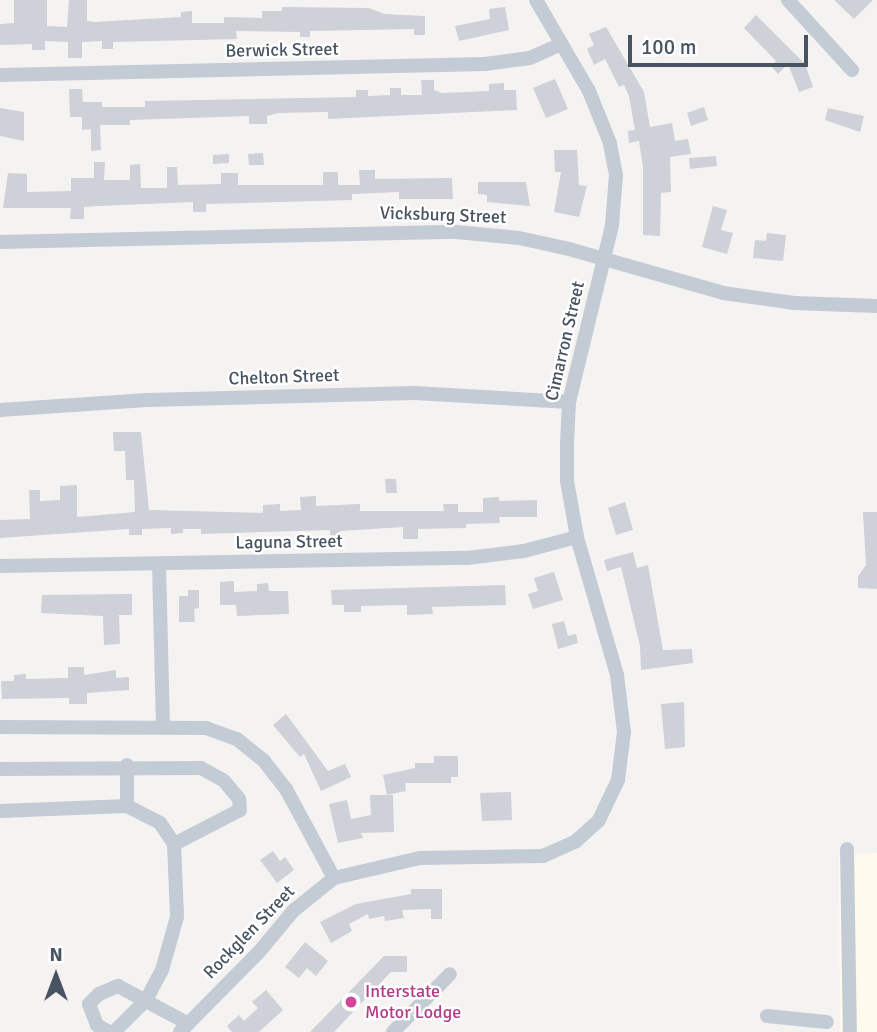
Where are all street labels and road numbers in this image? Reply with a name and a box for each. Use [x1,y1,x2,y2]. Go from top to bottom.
street label: Berwick Street [225,38,339,62]
street label: Vicksburg Street [379,202,507,228]
street label: Cimarron Street [541,279,589,403]
street label: Chelton Street [228,364,340,390]
street label: Laguna Street [235,530,343,554]
street label: Rockglen Street [199,881,299,983]

